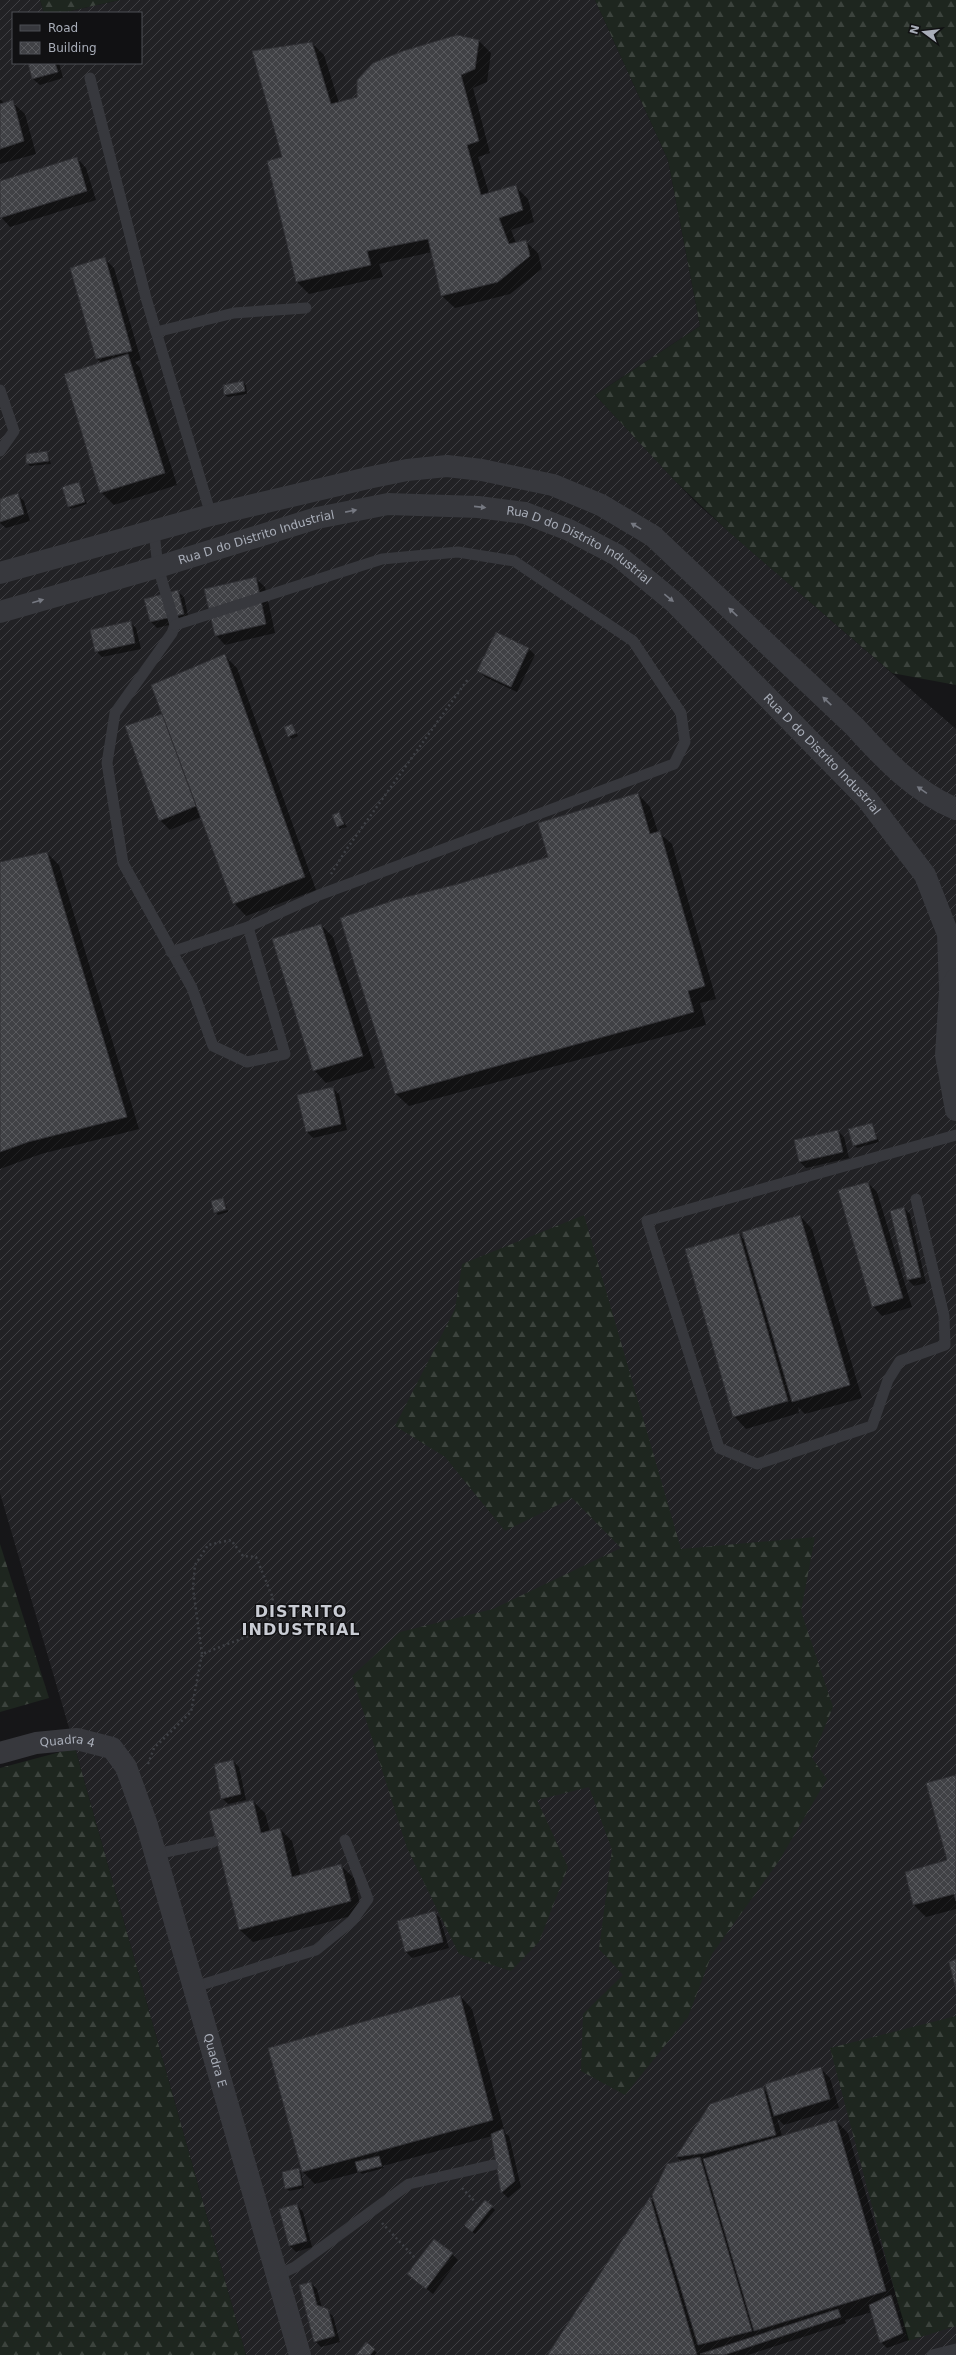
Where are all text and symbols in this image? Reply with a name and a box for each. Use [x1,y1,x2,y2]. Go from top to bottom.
legend [12,12,142,64]
north arrow [904,12,944,52]
text: Road [48,21,78,35]
text: N [907,23,922,36]
text: Building [48,41,97,55]
one-way arrow [474,504,486,511]
street label: Rua D do Distrito Industrial [506,504,654,587]
street label: Rua D do Distrito Industrial [176,508,336,567]
one-way arrow [345,508,357,514]
one-way arrow [630,522,642,529]
one-way arrow [664,593,674,602]
one-way arrow [32,598,44,604]
one-way arrow [728,607,738,616]
street label: Rua D do Distrito Industrial [761,691,883,817]
one-way arrow [822,696,832,706]
one-way arrow [917,786,927,794]
district label: DISTRITO INDUSTRIAL [242,1602,360,1639]
street label: Quadra 4 [39,1732,97,1750]
street label: Quadra E [200,2032,229,2089]

